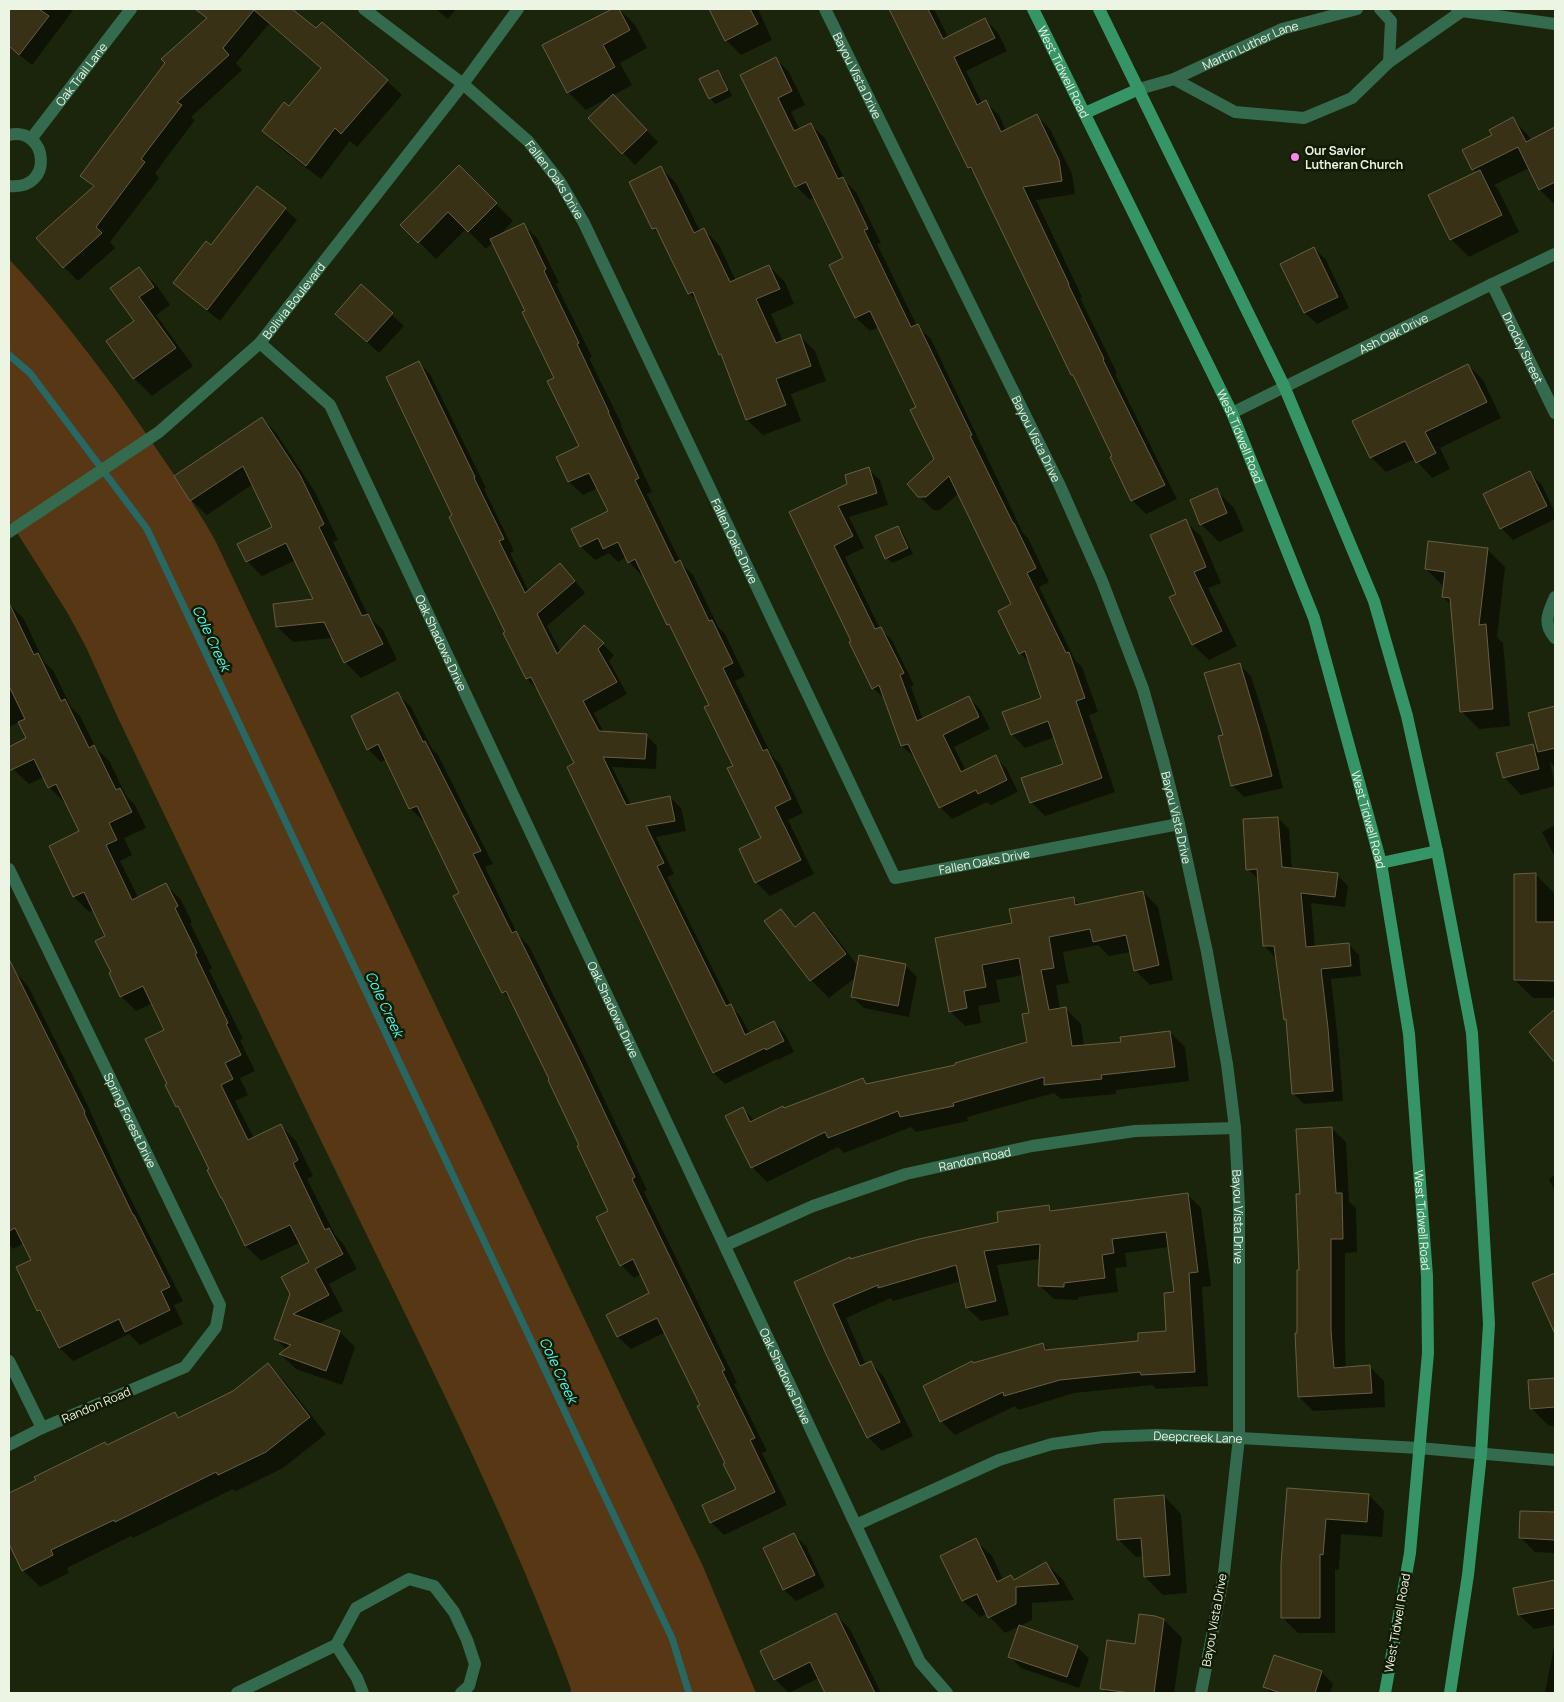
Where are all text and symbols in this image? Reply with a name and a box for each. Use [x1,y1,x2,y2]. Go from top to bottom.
street label: Martin Luther Lane [1199,16,1300,73]
street label: West Tidwell Road [1034,23,1094,121]
street label: Bayou Vista Drive [829,29,886,122]
street label: Oak Trail Lane [51,39,111,109]
street label: Fallen Oaks Drive [522,137,588,222]
place label: Our Savior Lutheran Church [1305,142,1403,173]
marker: Our Savior Lutheran Church [1289,151,1301,163]
street label: Bolivia Boulevard [258,259,329,342]
street label: Ash Oak Drive [1356,309,1431,357]
street label: Droddy Street [1498,309,1548,387]
street label: West Tidwell Road [1213,386,1268,486]
street label: Bayou Vista Drive [1008,393,1065,485]
street label: Fallen Oaks Drive [707,495,762,586]
street label: Oak Shadows Drive [412,592,471,694]
water label: Cole Creek [188,602,236,676]
street label: Bayou Vista Drive [1158,769,1196,865]
street label: West Tidwell Road [1348,769,1390,870]
street label: Fallen Oaks Drive [937,844,1031,878]
street label: Oak Shadows Drive [584,958,644,1060]
water label: Cole Creek [361,968,409,1042]
street label: Spring Forest Drive [100,1070,161,1171]
street label: Randon Road [937,1142,1012,1175]
street label: Bayou Vista Drive [1229,1169,1248,1264]
street label: West Tidwell Road [1411,1169,1435,1271]
street label: Oak Shadows Drive [756,1325,816,1427]
water label: Cole Creek [535,1334,583,1408]
street label: Randon Road [59,1383,133,1427]
street label: Deepcreek Lane [1153,1426,1243,1447]
street label: Bayou Vista Drive [1197,1572,1231,1668]
street label: West Tidwell Road [1380,1572,1414,1674]

